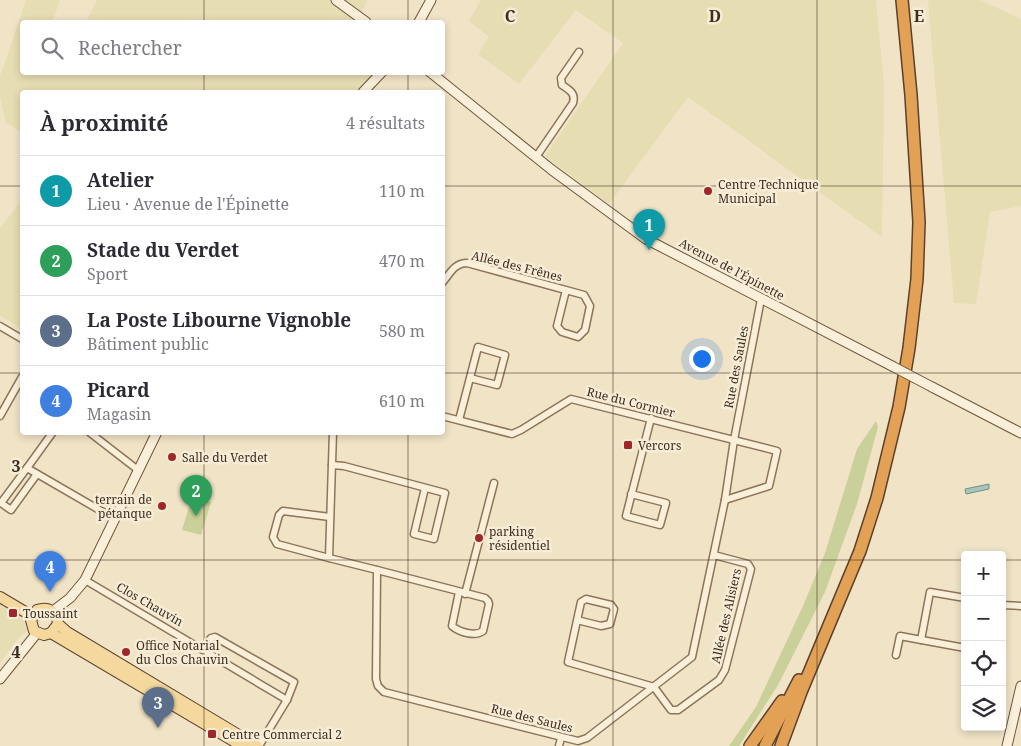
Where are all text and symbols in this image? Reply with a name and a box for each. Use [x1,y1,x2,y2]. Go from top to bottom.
text: C [505,5,516,27]
text: D [709,5,721,27]
text: E [914,5,924,27]
search box [20,20,445,75]
icon: search [38,34,66,62]
text: Rechercher [78,35,182,61]
text: À proximité [40,109,168,137]
text: 4 résultats [346,112,425,134]
text: Atelier [87,167,154,193]
place label: Centre Technique Municipal [718,176,819,207]
text: 1 [51,180,61,202]
text: 110 m [379,180,425,202]
marker: Centre Technique Municipal [702,185,714,197]
text: Lieu · Avenue de l'Épinette [87,193,289,215]
pin: 1 [633,209,665,250]
street label: Avenue de l'Épinette [676,234,788,304]
text: Stade du Verdet [87,237,239,263]
street label: Allée des Frênes [470,247,564,285]
text: 2 [51,250,61,272]
text: 470 m [379,250,425,272]
text: Sport [87,263,128,285]
text: La Poste Libourne Vignoble [87,307,351,333]
text: 3 [51,320,61,342]
text: 580 m [379,320,425,342]
street label: Rue des Saules [720,324,752,410]
text: Bâtiment public [87,333,209,355]
your location [689,346,715,372]
text: Picard [87,377,150,403]
street label: Rue du Cormier [585,383,677,421]
text: 4 [51,390,61,412]
text: 610 m [379,390,425,412]
text: Magasin [87,403,151,425]
place label: Vercors [638,437,681,454]
marker: Vercors [622,439,634,451]
place label: Salle du Verdet [182,449,268,466]
marker: Salle du Verdet [166,451,178,463]
text: 3 [11,455,21,477]
pin: 2 [180,475,212,516]
place label: terrain de pétanque [95,491,152,522]
marker: terrain de pétanque [156,500,168,512]
place label: parking résidentiel [489,523,550,554]
marker: parking résidentiel [473,532,485,544]
pin: 4 [34,551,66,592]
map controls [961,551,1006,731]
button: + [961,551,1006,596]
street label: Allée des Alisiers [707,567,745,665]
street label: Clos Chauvin [114,578,187,630]
button: − [961,596,1006,641]
place label: Toussaint [23,605,78,622]
marker: Toussaint [7,607,19,619]
place label: Office Notarial du Clos Chauvin [136,637,229,668]
text: 4 [11,641,21,663]
button: locate [961,641,1006,686]
marker: Office Notarial du Clos Chauvin [120,646,132,658]
button: layers [961,686,1006,731]
pin: 3 [142,687,174,728]
street label: Rue des Saules [489,700,575,736]
place label: Centre Commercial 2 [222,726,342,743]
marker: Centre Commercial 2 [206,728,218,740]

